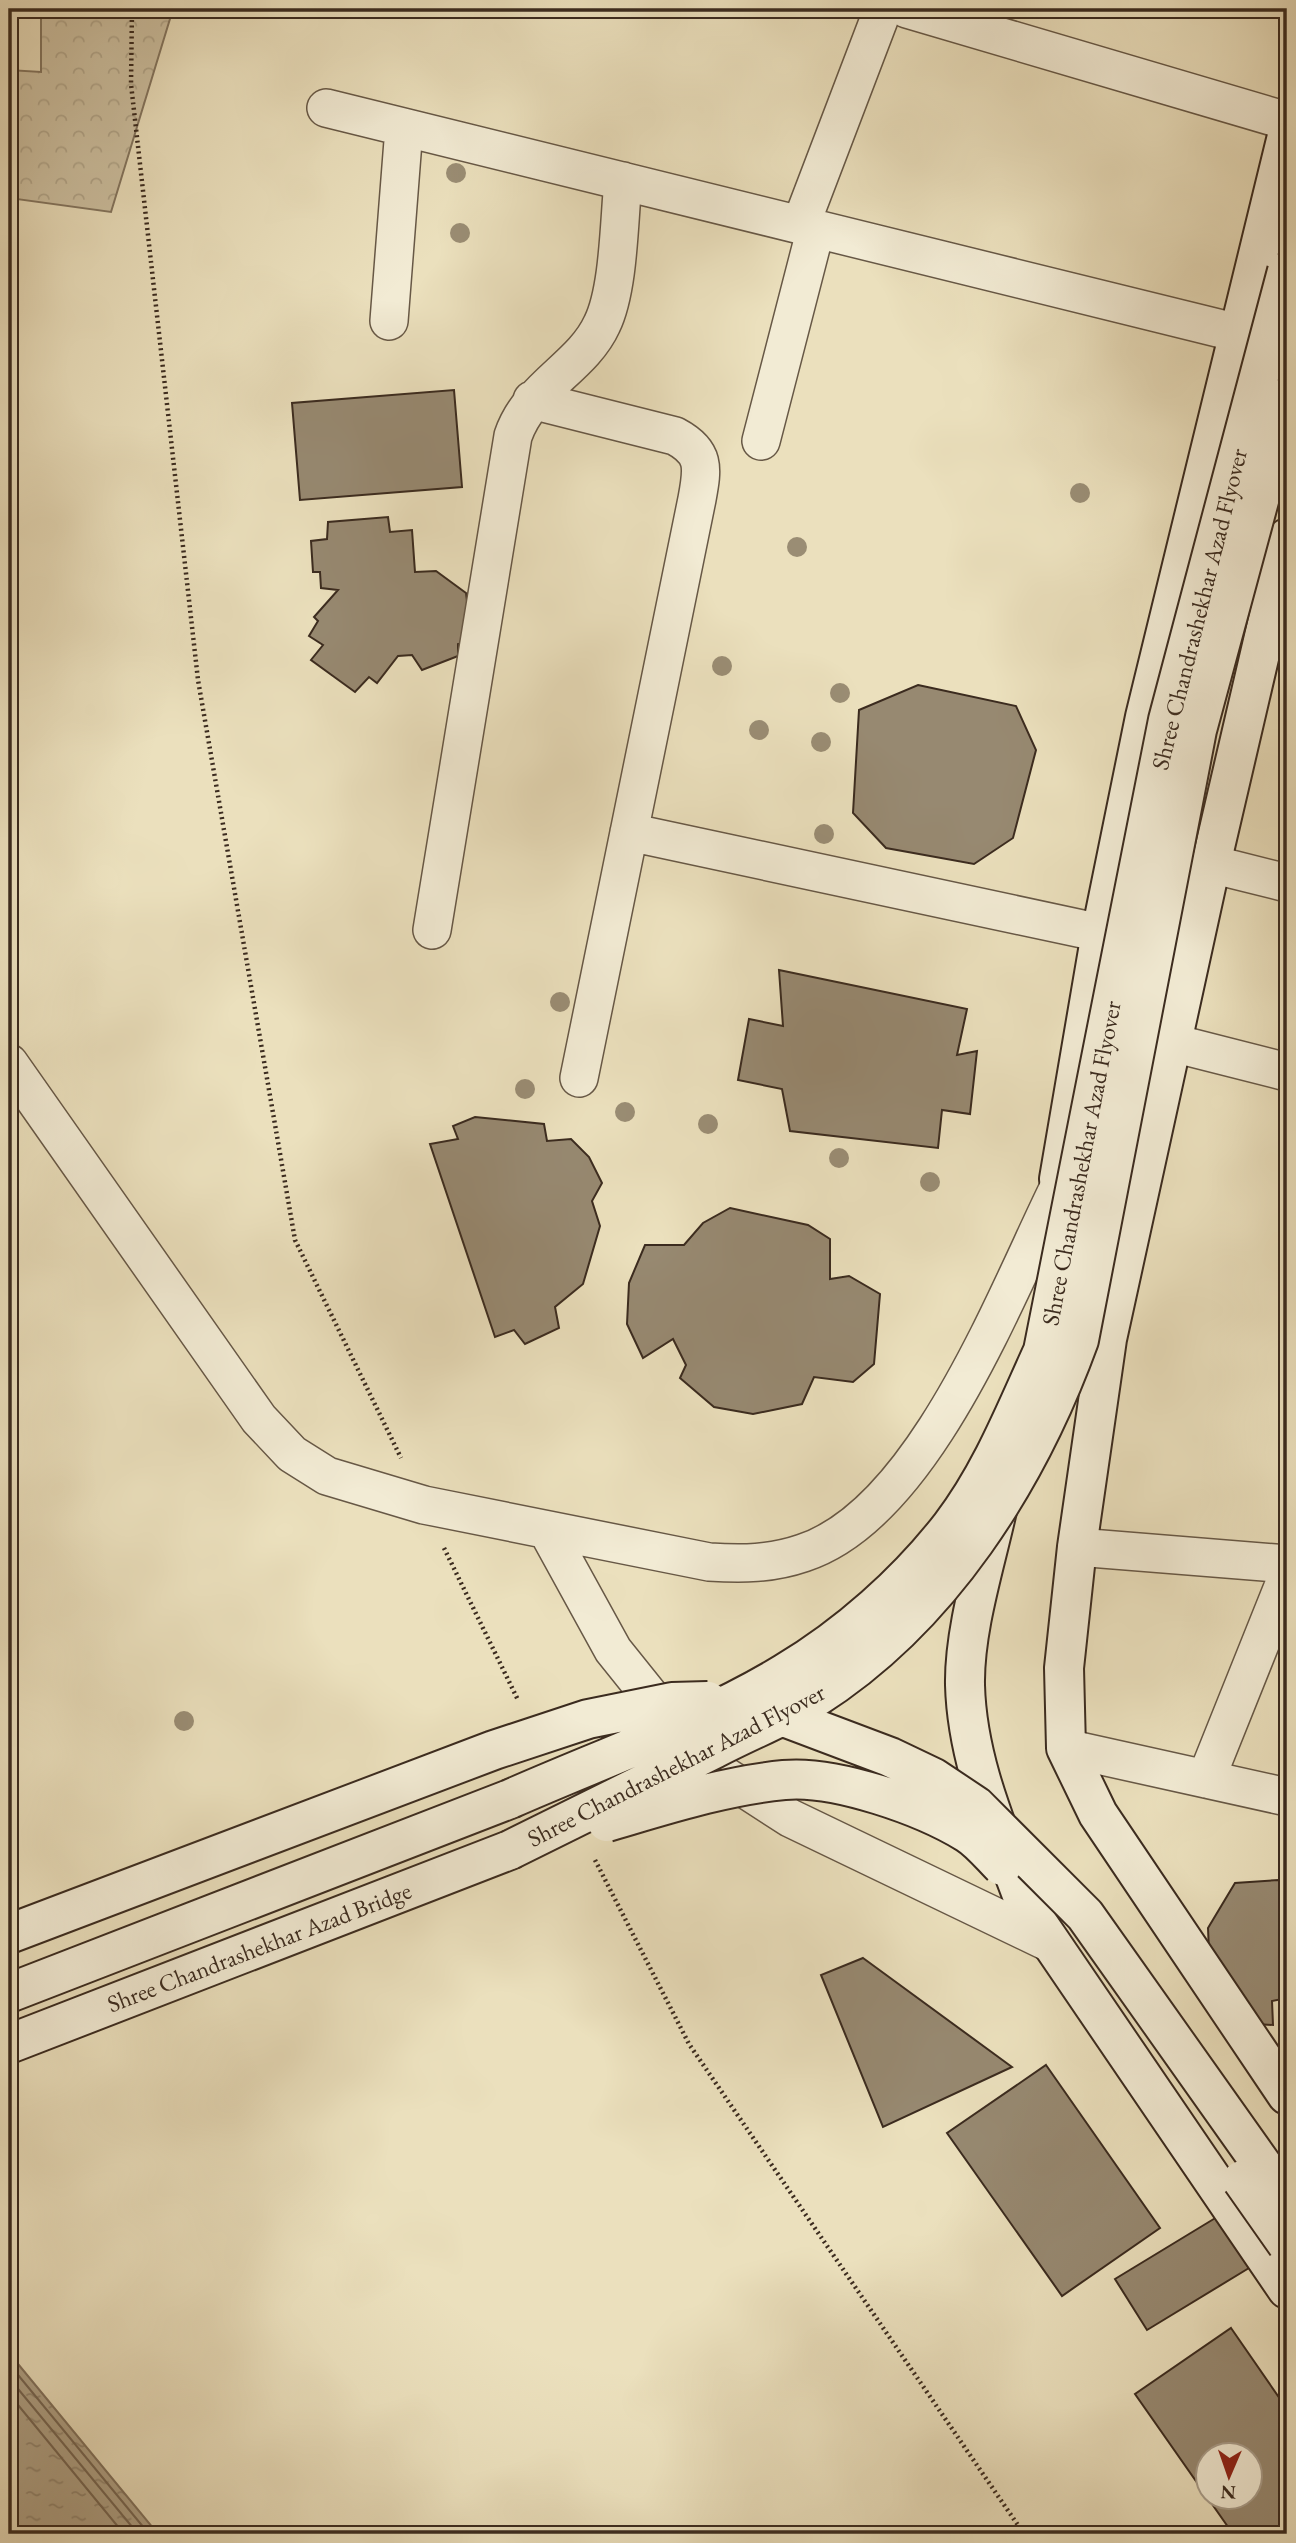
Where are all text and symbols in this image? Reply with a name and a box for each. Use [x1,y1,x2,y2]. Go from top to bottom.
street label: Shree Chandrashekhar Azad Flyover [1144,445,1254,773]
street label: Shree Chandrashekhar Azad Flyover [1034,998,1128,1328]
street label: Shree Chandrashekhar Azad Flyover [522,1676,830,1854]
street label: Shree Chandrashekhar Azad Bridge [103,1875,415,2019]
north arrow [1194,2442,1264,2512]
text: N [1220,2480,1237,2505]

